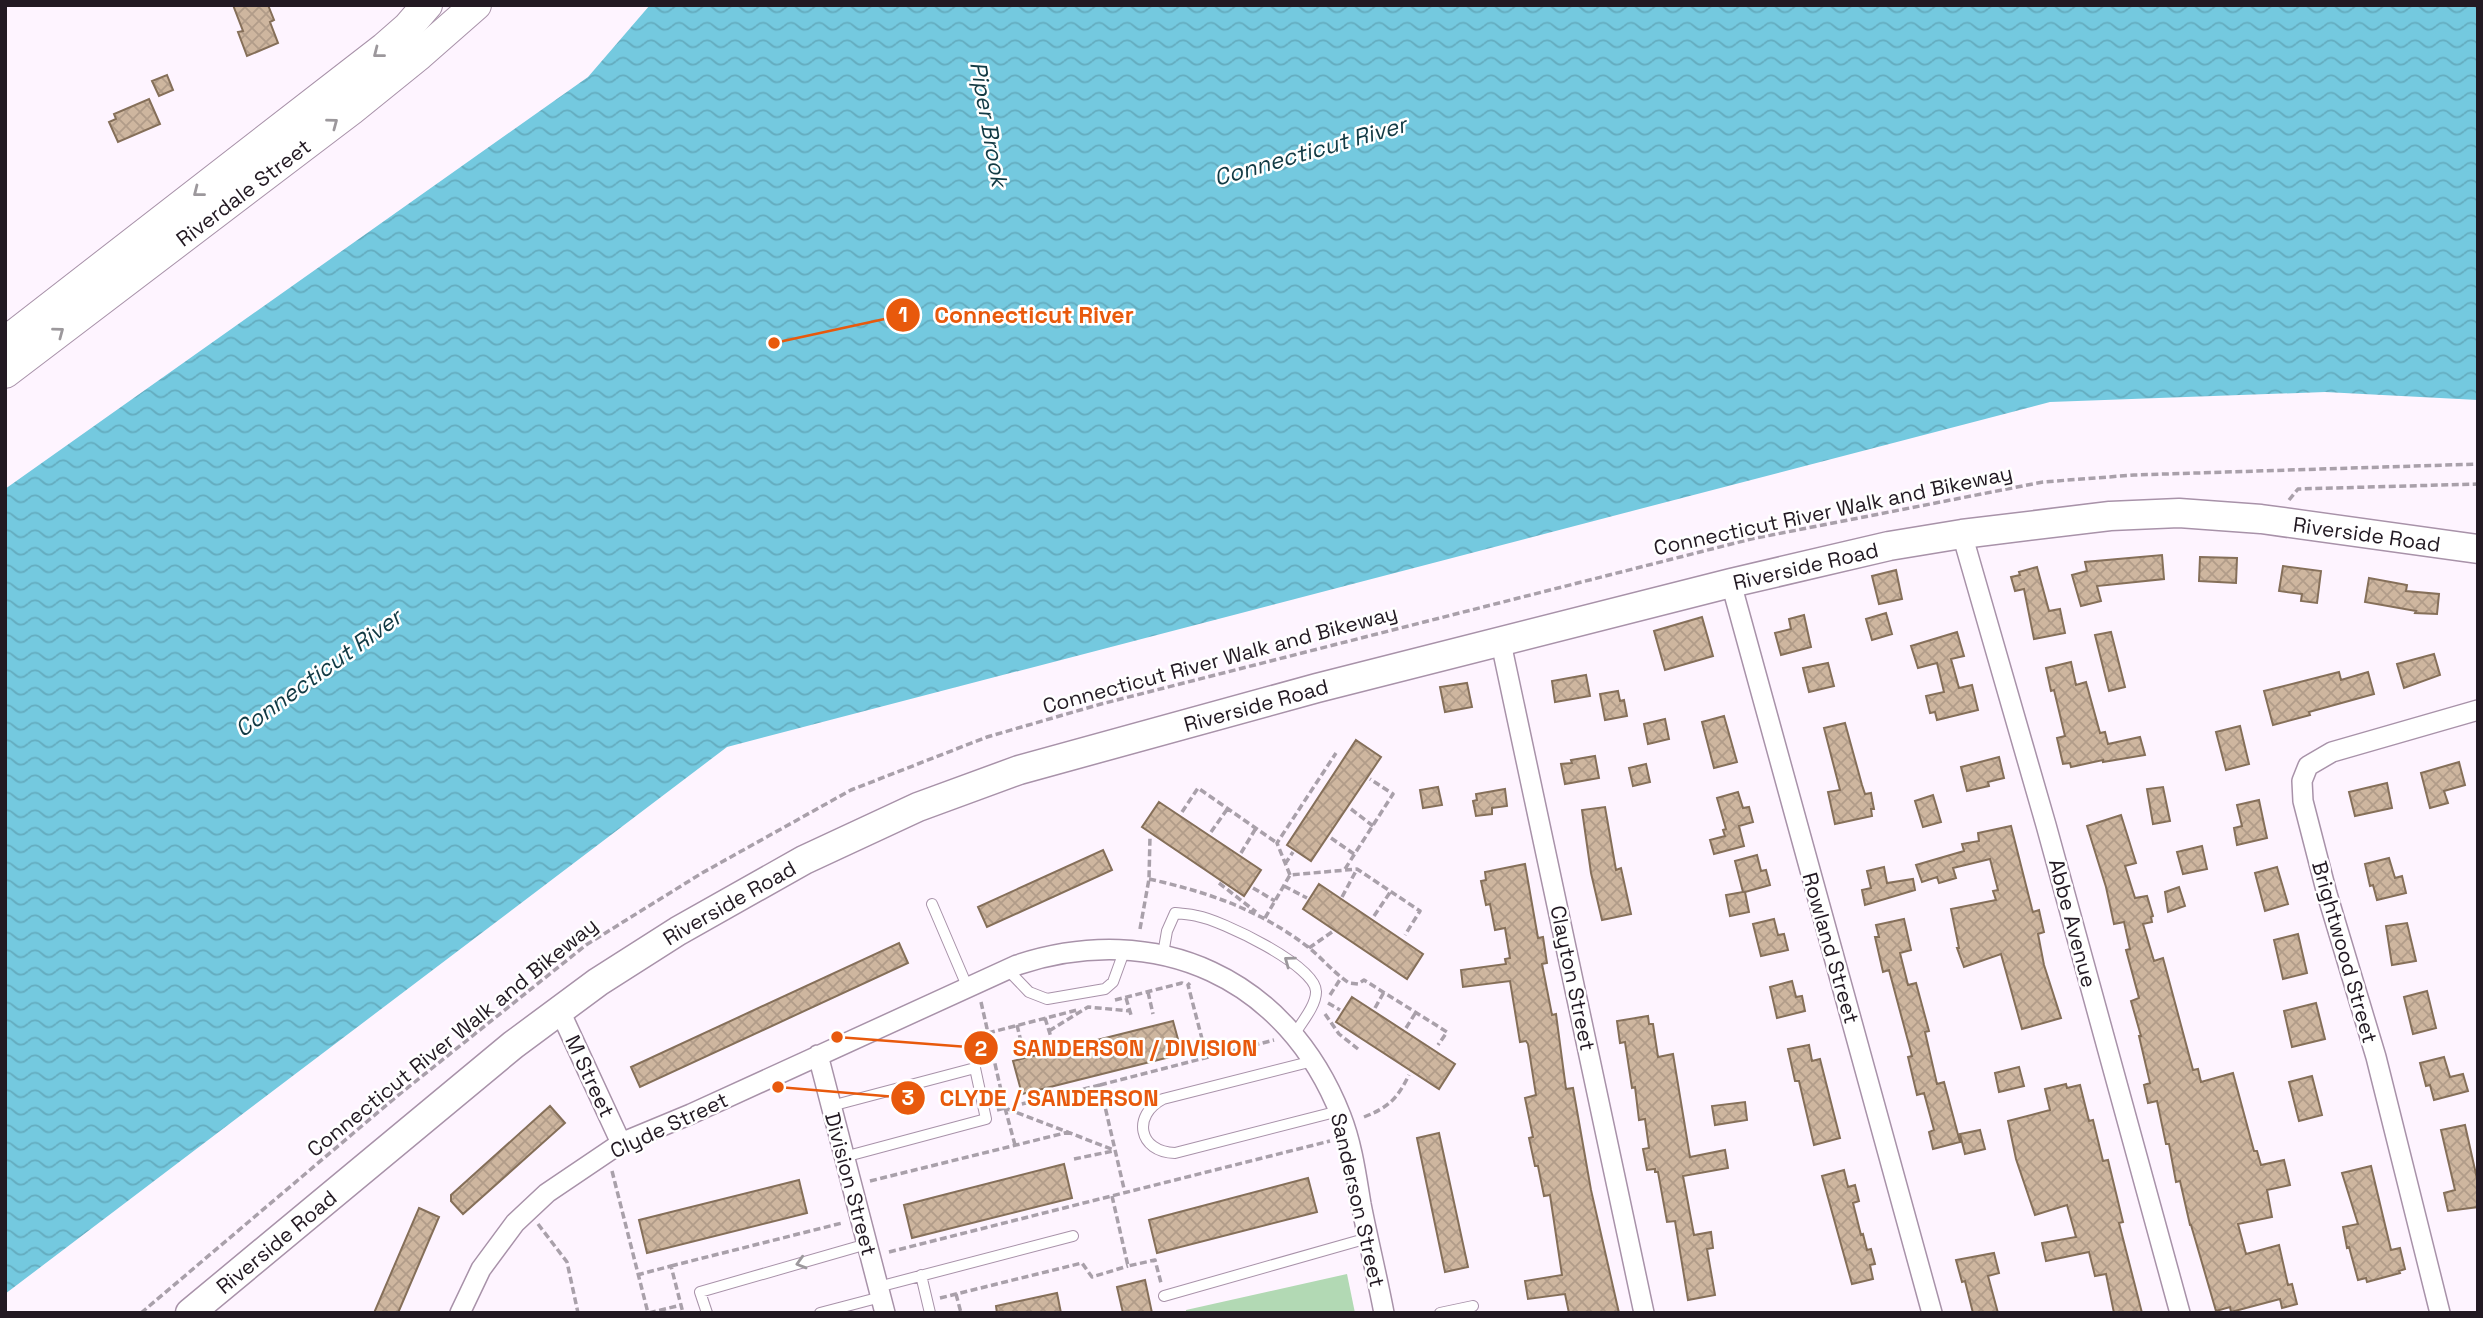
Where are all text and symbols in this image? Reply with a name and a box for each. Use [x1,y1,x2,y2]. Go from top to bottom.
one-way arrow [373,44,385,57]
water label: Piper Brook [963,59,1015,192]
water label: Connecticut River [1210,109,1412,193]
one-way arrow [325,119,338,132]
street label: Riverdale Street [170,132,316,252]
one-way arrow [194,184,206,197]
callout: Connecticut River [886,293,1148,337]
text: Connecticut River [934,300,1134,330]
text: 1 [898,301,908,328]
one-way arrow [52,327,64,340]
street label: Connecticut River Walk and Bikeway [1651,459,2015,561]
street label: Riverside Road [2291,510,2442,557]
street label: Riverside Road [1730,535,1881,596]
street label: Connecticut River Walk and Bikeway [1040,599,1400,719]
water label: Connecticut River [229,601,409,744]
street label: Riverside Road [1181,672,1331,738]
street label: Riverside Road [657,854,800,951]
street label: Abbe Avenue [2043,856,2103,990]
street label: Brightwood Street [2306,858,2384,1046]
street label: Rowland Street [1797,869,1865,1027]
street label: Clayton Street [1544,903,1602,1053]
street label: Connecticut River Walk and Bikeway [301,911,603,1163]
one-way arrow [1284,957,1297,969]
callout: SANDERSON / DIVISION [963,1026,1271,1070]
street label: M Street [559,1031,621,1121]
text: SANDERSON / DIVISION [1013,1033,1257,1063]
text: 2 [975,1035,987,1062]
callout: CLYDE / SANDERSON [890,1076,1172,1120]
text: CLYDE / SANDERSON [939,1083,1159,1113]
text: 3 [902,1084,914,1111]
street label: Clyde Street [606,1086,732,1164]
street label: Division Street [819,1109,883,1259]
street label: Sanderson Street [1325,1110,1391,1290]
street label: Riverside Road [210,1184,342,1299]
one-way arrow [795,1255,807,1269]

